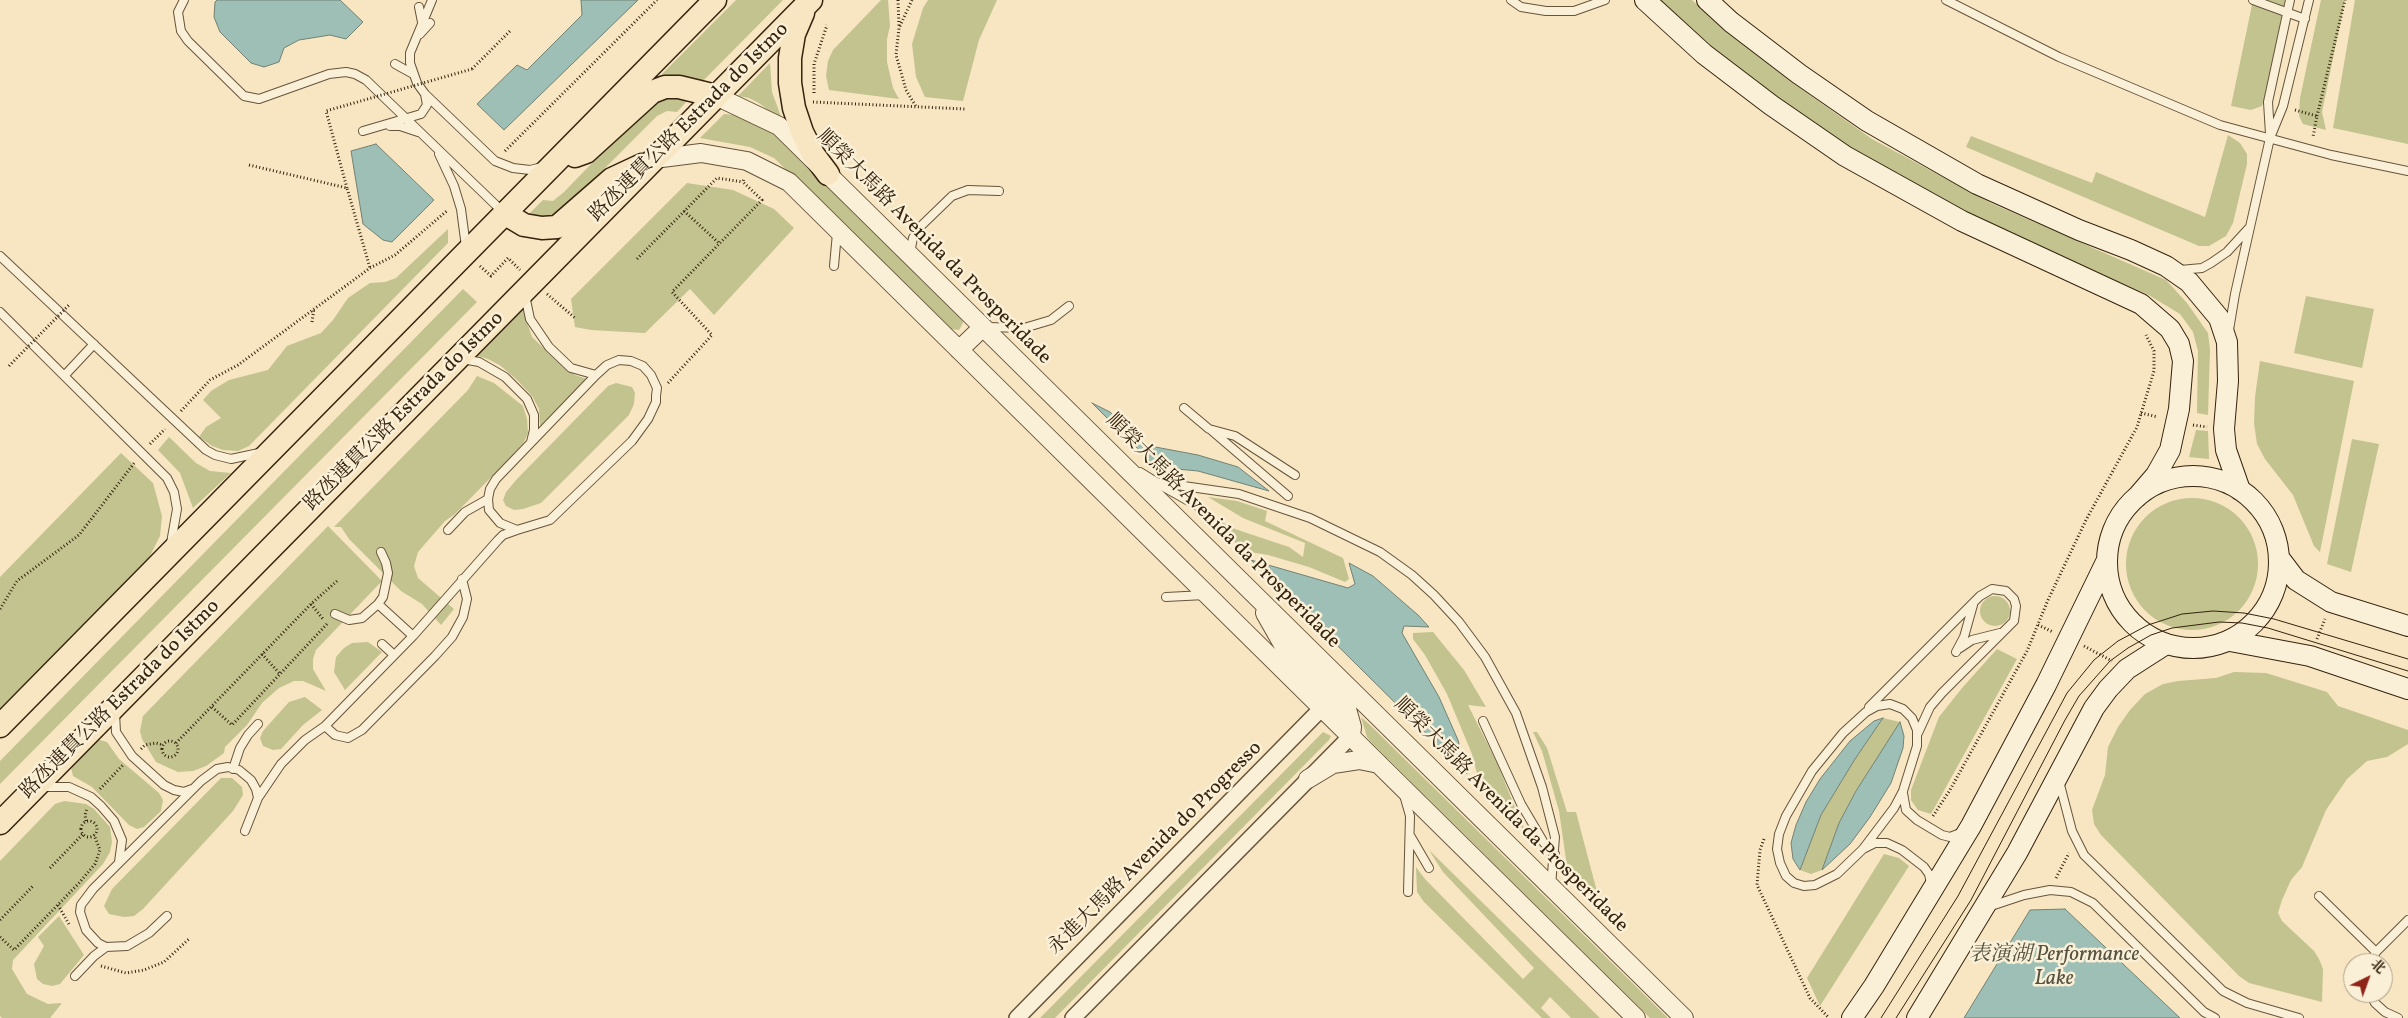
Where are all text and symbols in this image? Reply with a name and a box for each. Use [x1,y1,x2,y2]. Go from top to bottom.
street label: 路氹連貫公路 Estrada do Istmo [585,18,795,228]
street label: 順榮大馬路 Avenida da Prosperidade [811,126,1055,370]
street label: 路氹連貫公路 Estrada do Istmo [300,307,510,517]
street label: 順榮大馬路 Avenida da Prosperidade [1100,410,1344,654]
street label: 路氹連貫公路 Estrada do Istmo [16,595,226,805]
street label: 順榮大馬路 Avenida da Prosperidade [1388,694,1632,938]
street label: 永進大馬路 Avenida do Progresso [1044,737,1268,961]
water label: 表演湖 Performance Lake [1969,943,2139,993]
north arrow [2343,953,2393,1003]
text: 北 [2366,955,2389,979]

